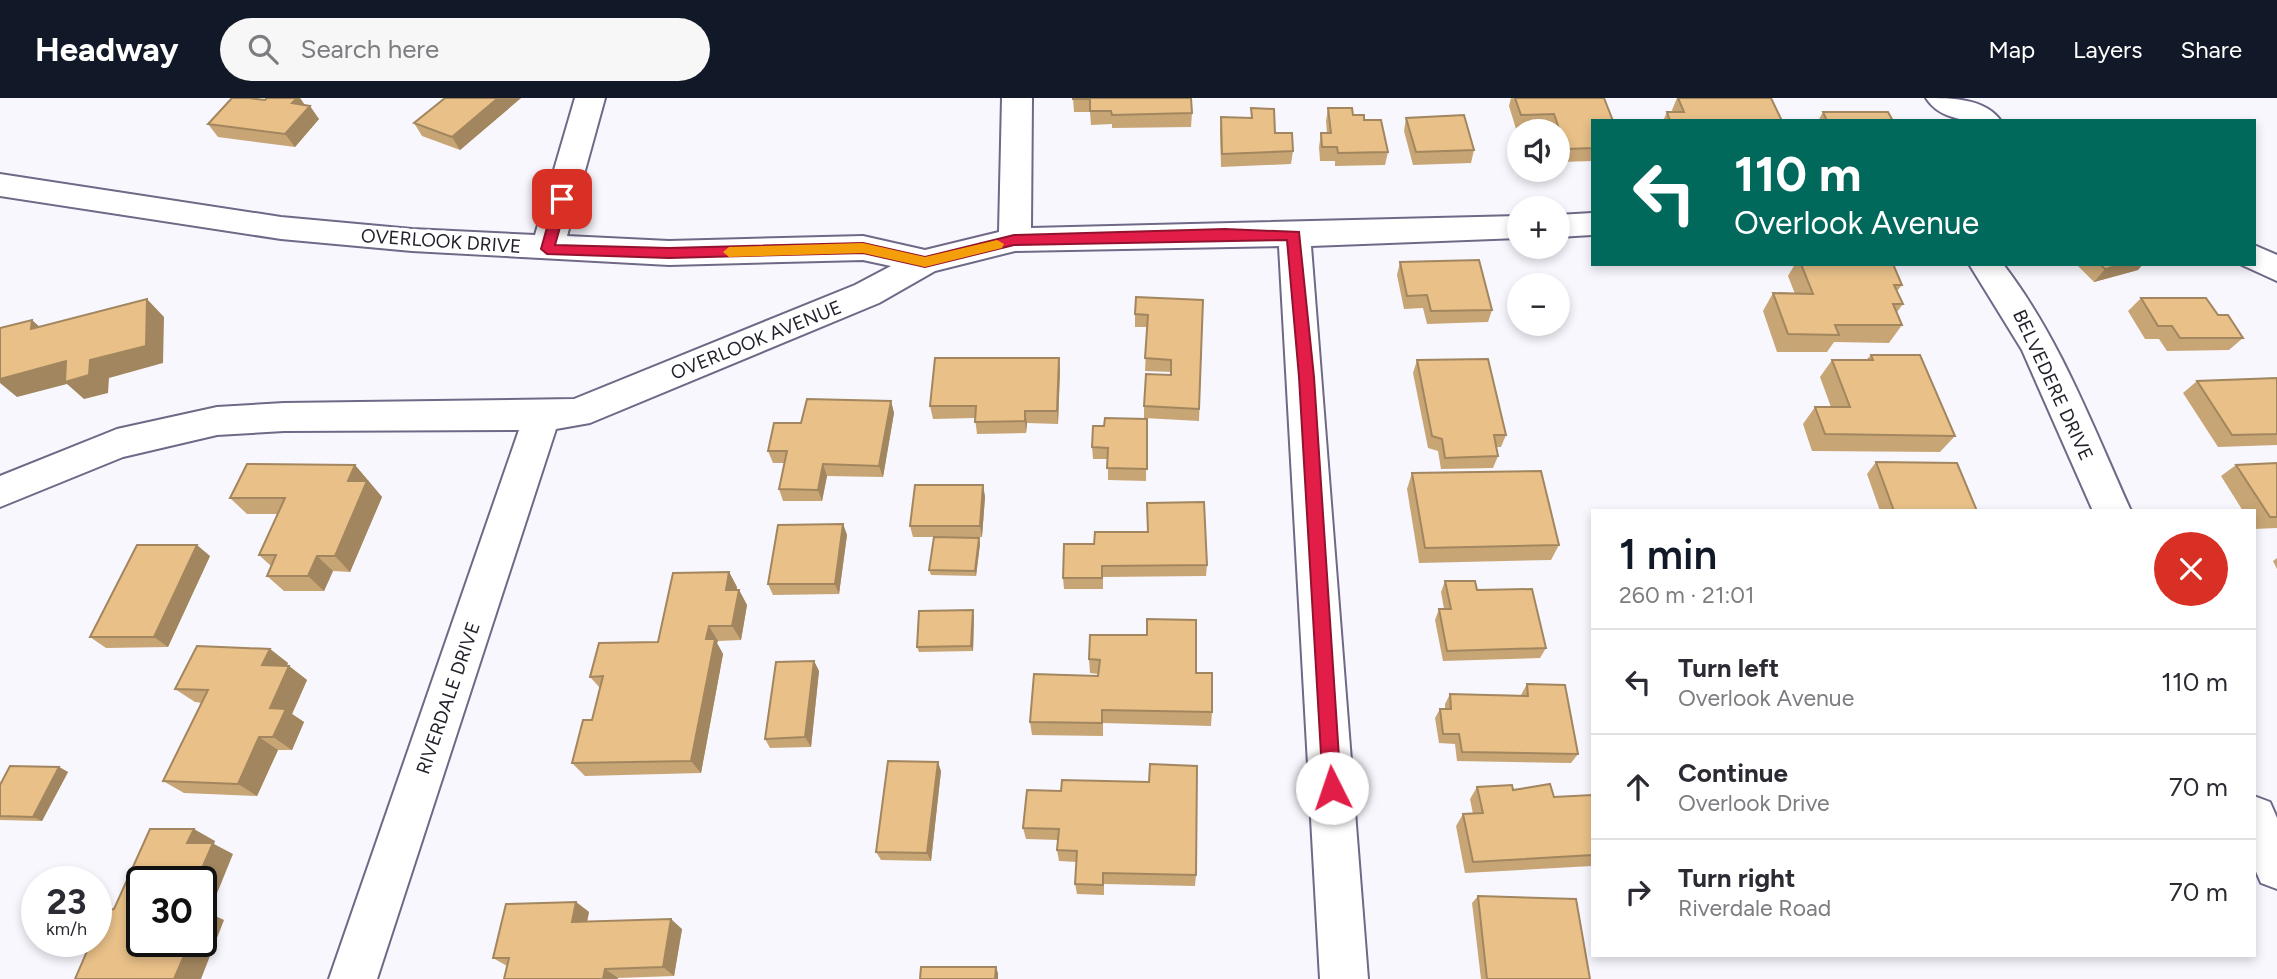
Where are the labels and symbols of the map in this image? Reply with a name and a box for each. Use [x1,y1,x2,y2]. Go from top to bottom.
pin [532,169,592,229]
street label: OVERLOOK DRIVE [360,224,522,258]
street label: OVERLOOK AVENUE [667,295,845,385]
street label: BELVEDERE DRIVE [2008,306,2098,464]
street label: RIVERDALE DRIVE [411,619,485,777]
position arrow [1295,751,1369,825]
speed limit sign: 30 [126,866,217,957]

